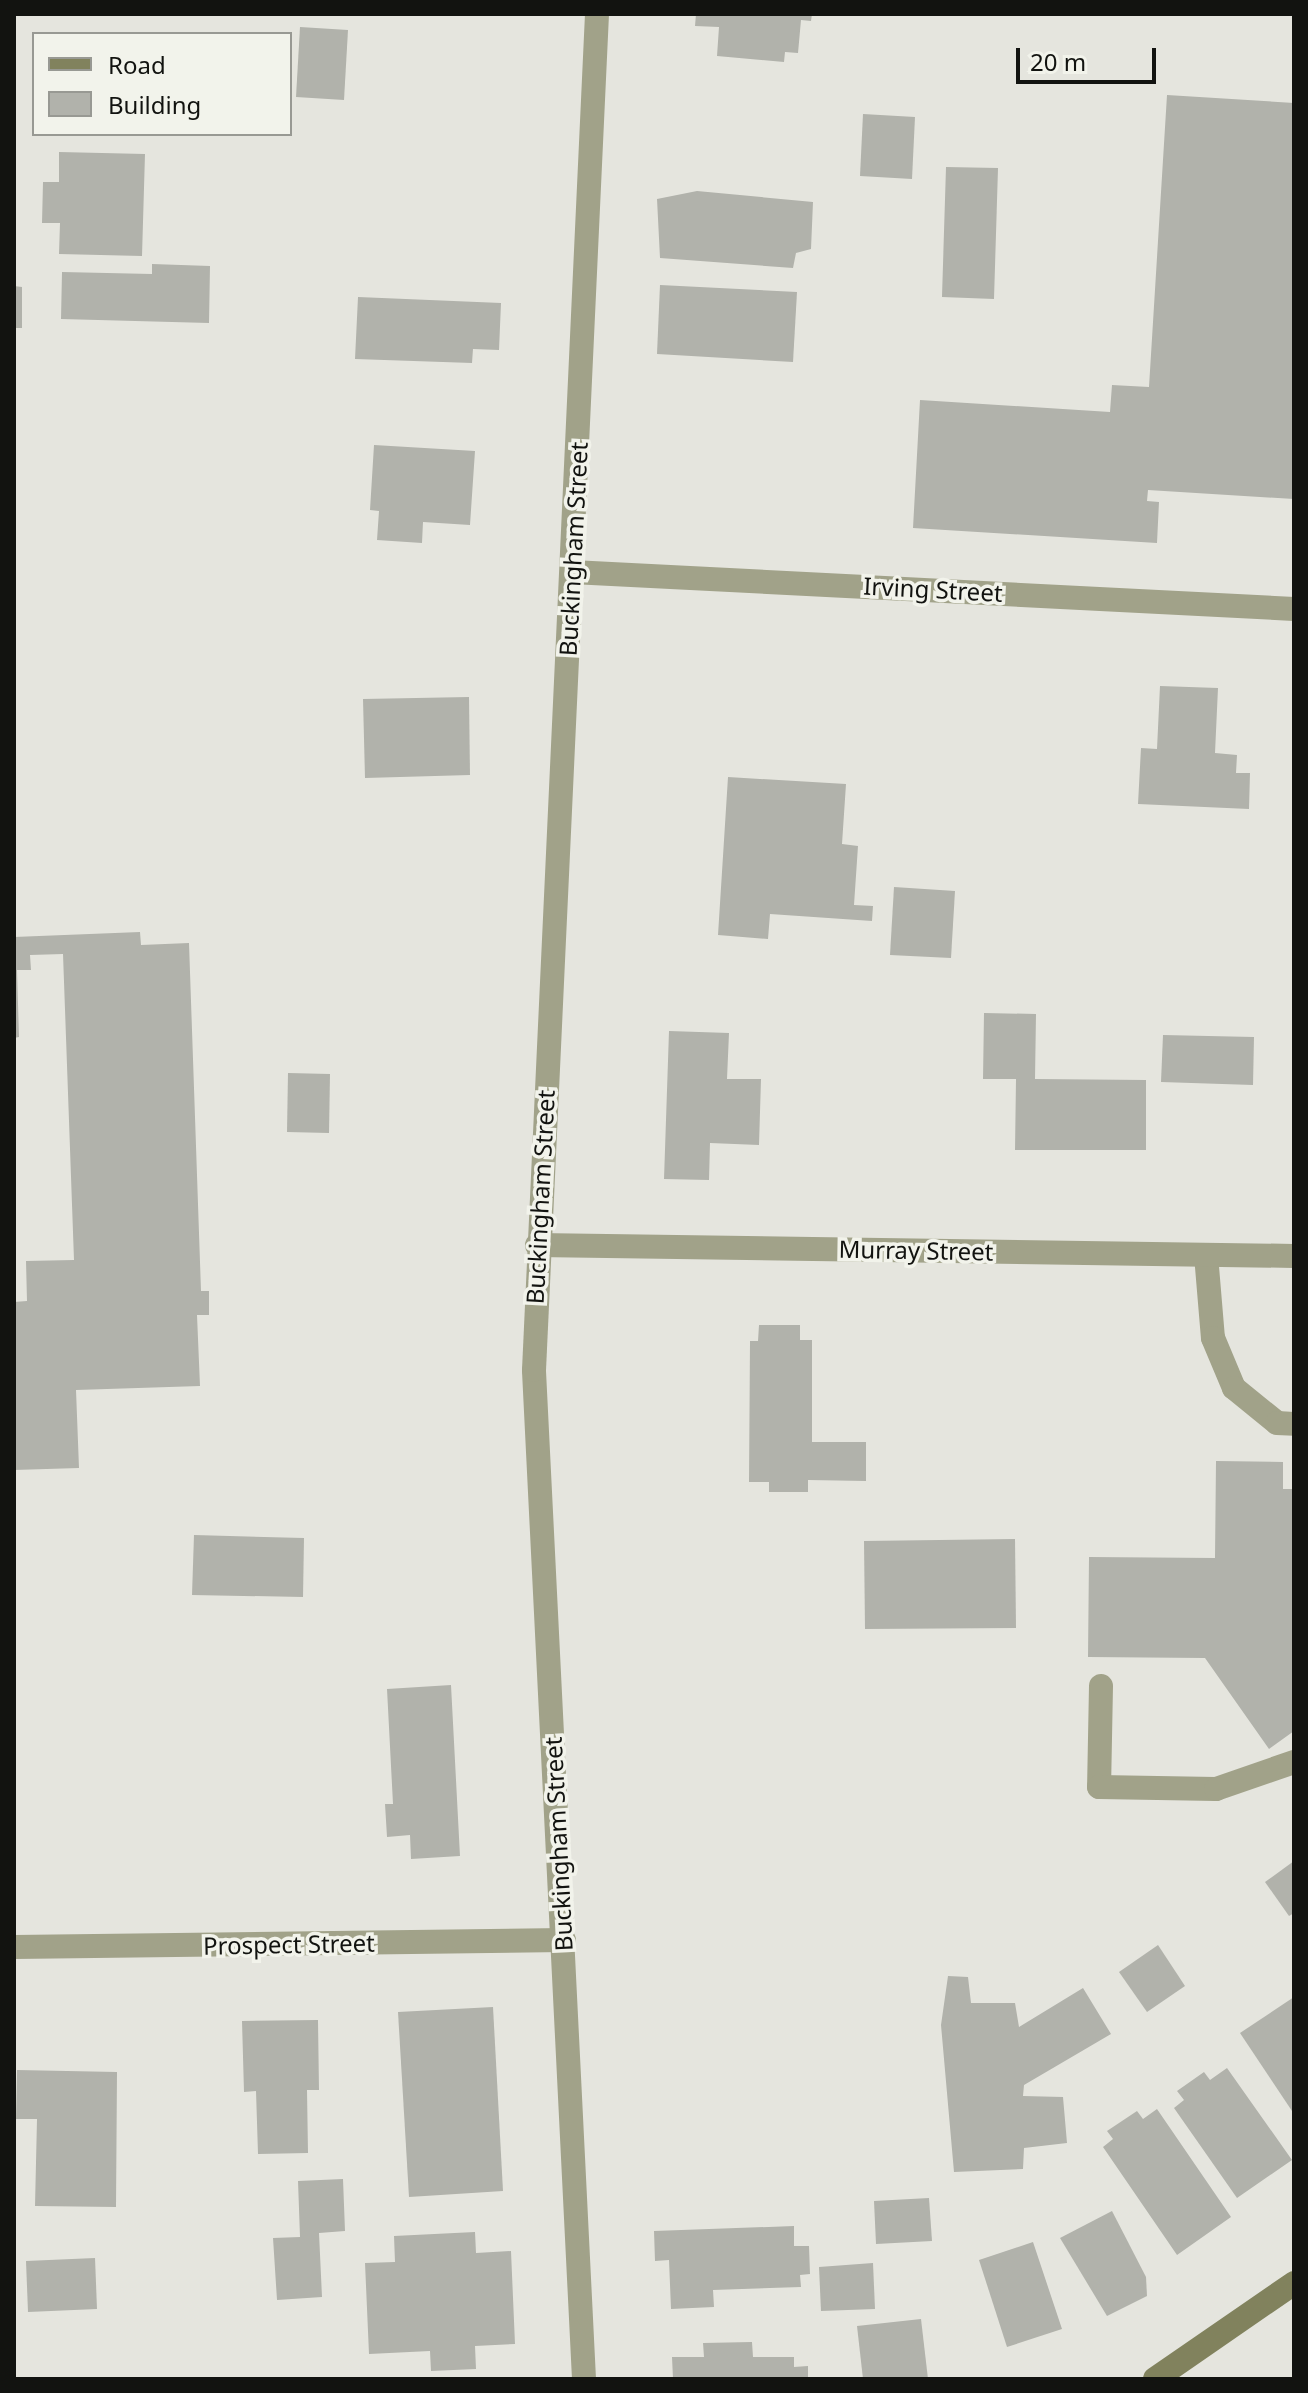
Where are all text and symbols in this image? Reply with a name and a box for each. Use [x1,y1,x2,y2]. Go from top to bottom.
legend [32,32,292,136]
scale bar [1020,32,1160,82]
text: 20 m [1030,45,1086,78]
text: Road [108,48,166,81]
text: Building [108,88,201,121]
street label: Buckingham Street [553,441,593,657]
street label: Irving Street [863,571,1003,607]
street label: Buckingham Street [520,1089,560,1305]
street label: Murray Street [838,1234,994,1266]
street label: Buckingham Street [538,1736,578,1952]
street label: Prospect Street [203,1928,375,1960]

